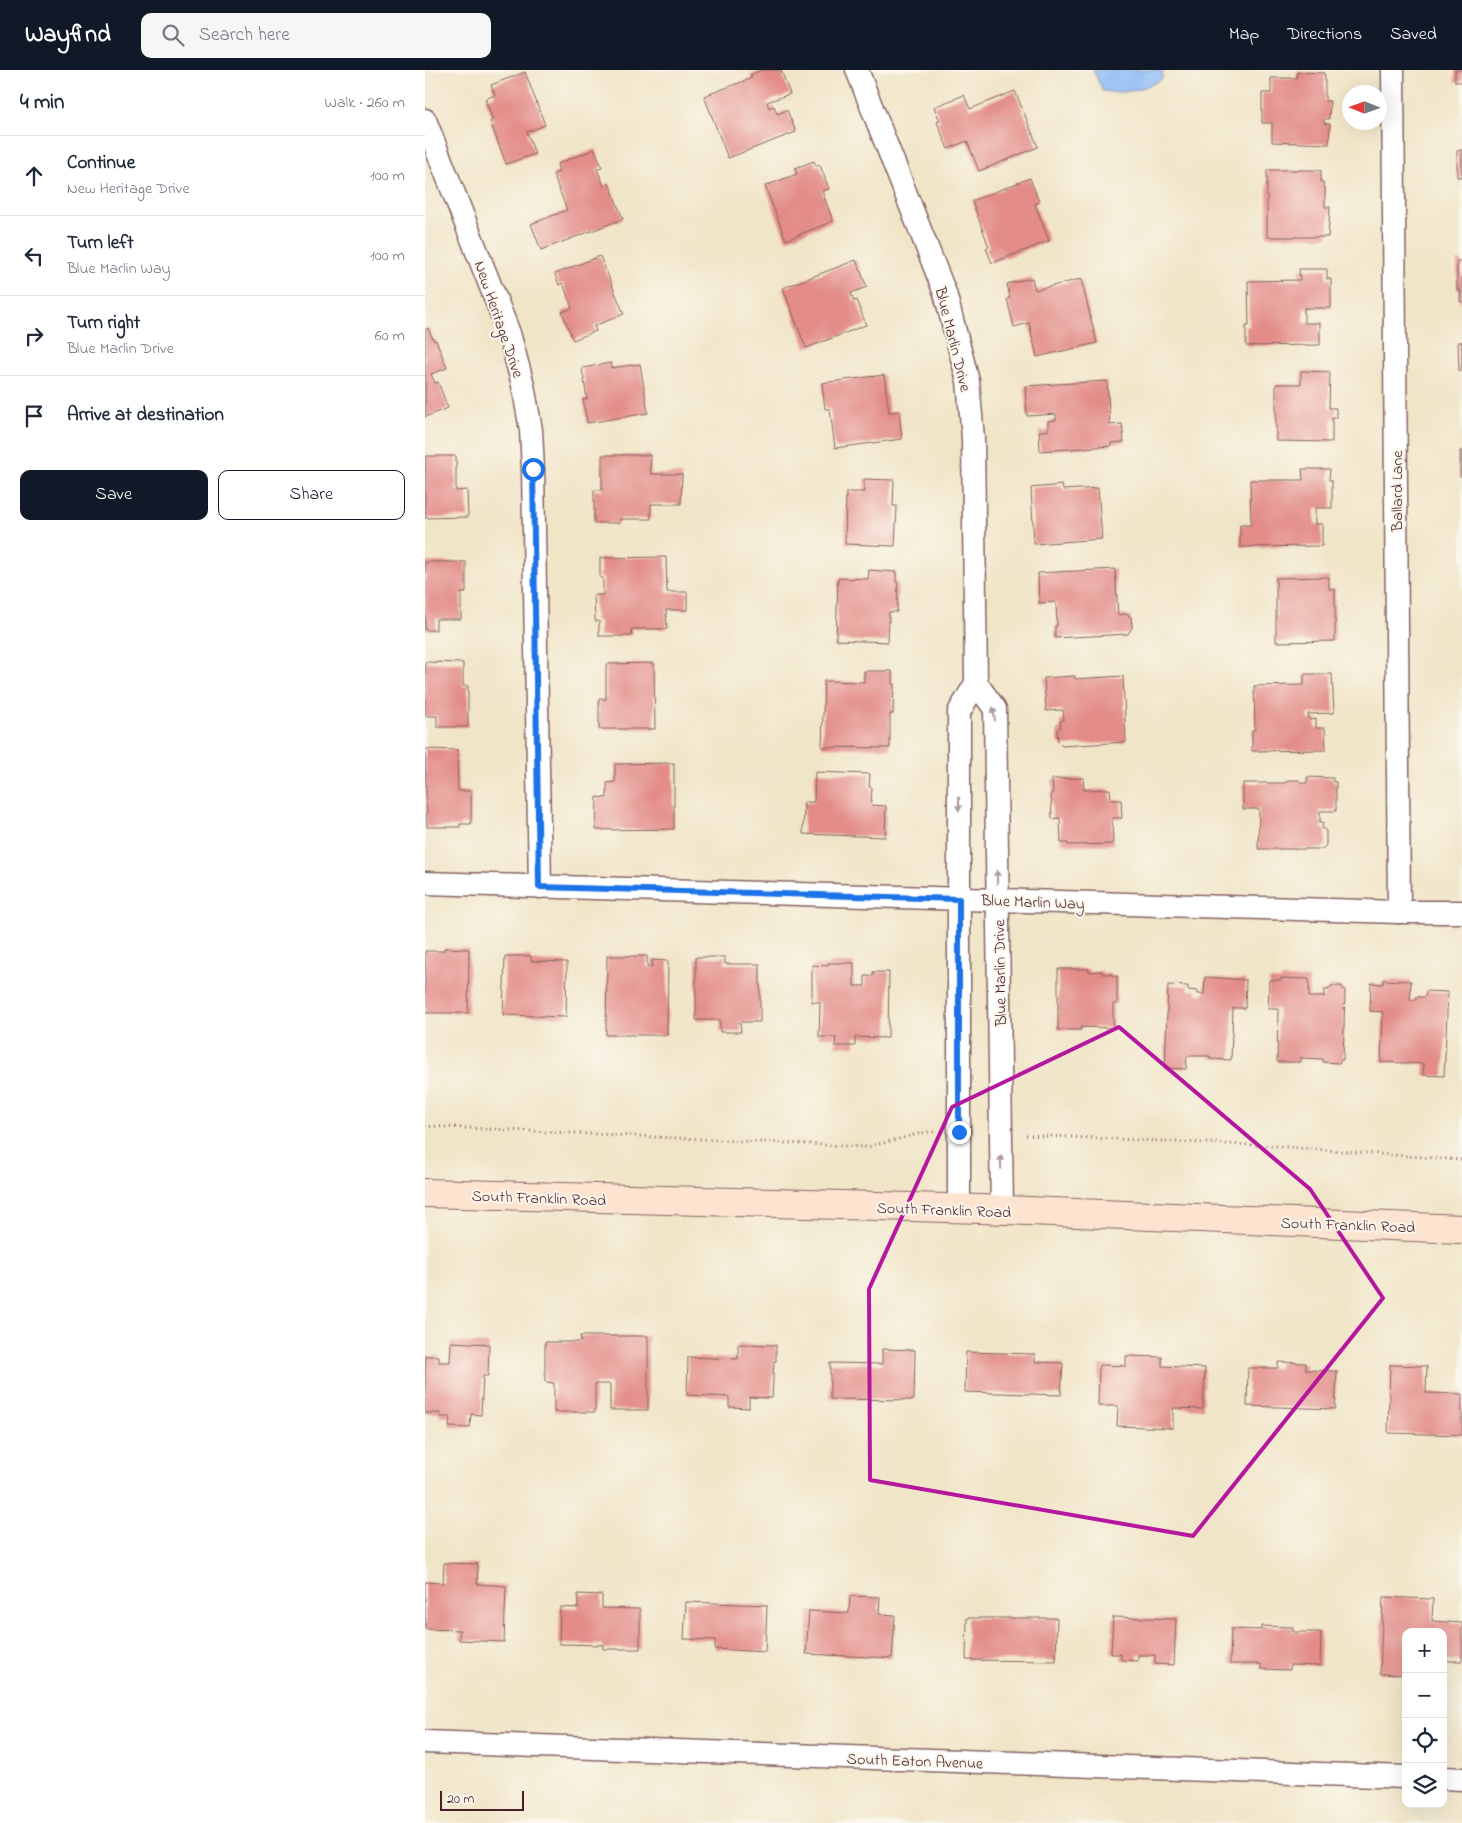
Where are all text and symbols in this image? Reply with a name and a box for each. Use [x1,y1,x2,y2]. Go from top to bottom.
search box [141,13,491,58]
text: Wayfind [25,18,111,53]
icon: search [159,21,187,49]
text: Search here [199,22,290,49]
text: Map [1229,22,1259,48]
text: Directions [1287,22,1362,48]
text: Saved [1390,22,1437,48]
north arrow [1342,85,1387,130]
text: 4 min [20,88,64,118]
text: Walk · 260 m [325,91,405,115]
text: Continue [67,150,135,177]
icon: ahead [20,162,48,190]
text: 100 m [370,164,405,188]
text: New Heritage Drive [67,177,190,201]
text: Turn left [67,230,134,257]
icon: left [20,242,48,270]
text: 100 m [370,244,405,268]
text: Blue Marlin Way [67,257,170,281]
street label: New Heritage Drive [467,258,530,382]
street label: Blue Marlin Drive [927,284,977,395]
text: Turn right [67,310,140,337]
icon: right [20,322,48,350]
text: 60 m [375,324,405,348]
text: Blue Marlin Drive [67,337,174,361]
icon: arrive [20,402,48,430]
text: Arrive at destination [67,402,224,429]
street label: Ballard Lane [1386,450,1410,533]
route start [522,458,545,481]
button: Save [20,470,208,520]
button: Share [218,470,405,520]
one-way arrow [990,706,998,722]
one-way arrow [955,796,963,812]
one-way arrow [993,868,1001,884]
street label: Blue Marlin Way [980,889,1085,917]
street label: Blue Marlin Drive [988,918,1014,1028]
route end [948,1121,971,1144]
one-way arrow [997,1153,1005,1169]
street label: South Franklin Road [471,1185,607,1213]
street label: South Franklin Road [876,1197,1012,1225]
street label: South Franklin Road [1280,1212,1416,1240]
map controls [1402,1628,1447,1808]
button: + [1402,1628,1447,1673]
button: − [1402,1673,1447,1718]
button: locate [1402,1718,1447,1763]
street label: South Eaton Avenue [846,1748,984,1776]
button: layers [1402,1763,1447,1808]
scale bar [440,1788,524,1811]
text: 20 m [447,1789,474,1810]

